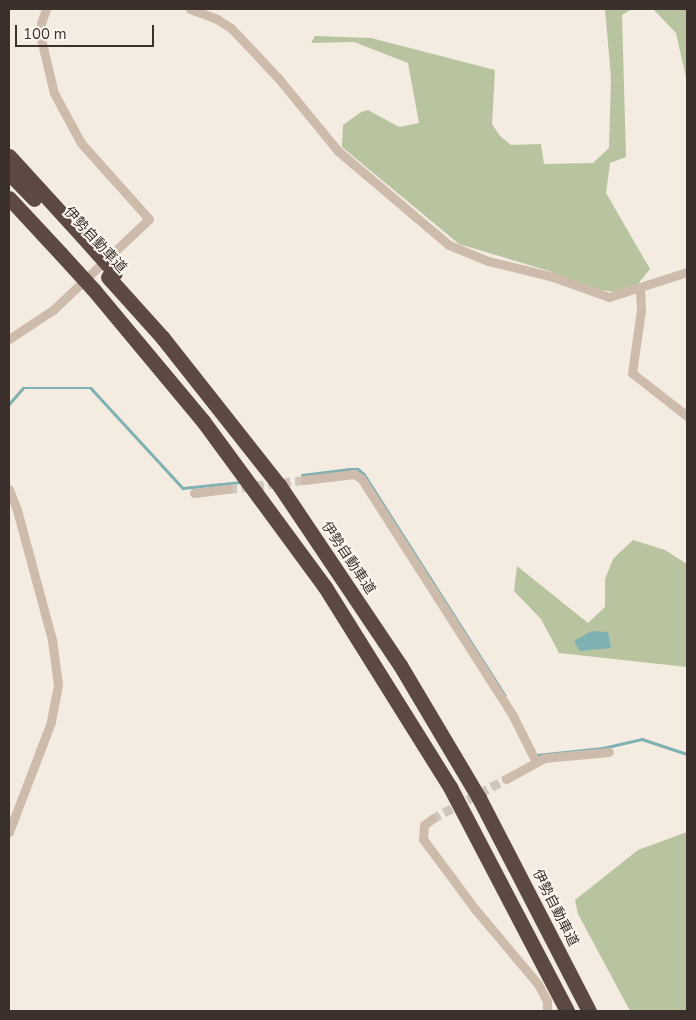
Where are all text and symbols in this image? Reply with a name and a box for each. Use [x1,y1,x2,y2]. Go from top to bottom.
scale bar [18,15,156,47]
text: 100 m [23,24,67,44]
street label: 伊勢自動車道 [60,204,130,276]
street label: 伊勢自動車道 [318,518,378,598]
street label: 伊勢自動車道 [528,867,582,949]

